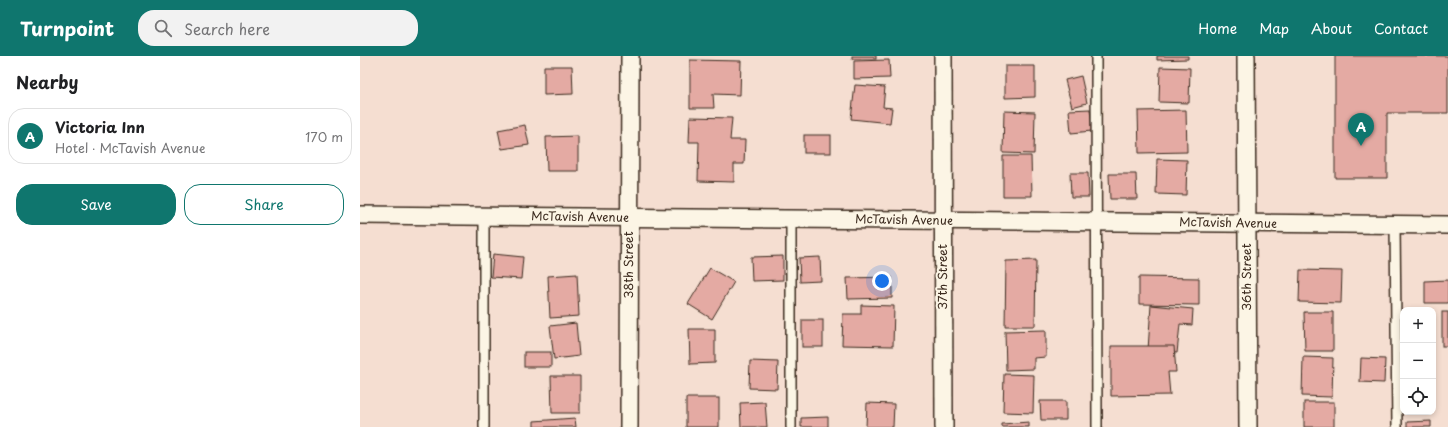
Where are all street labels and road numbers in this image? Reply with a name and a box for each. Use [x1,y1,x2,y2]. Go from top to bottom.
street label: McTavish Avenue [531,206,629,226]
street label: McTavish Avenue [855,209,953,229]
street label: McTavish Avenue [1179,212,1277,232]
street label: 38th Street [619,231,637,299]
street label: 36th Street [1237,243,1255,311]
street label: 37th Street [933,244,951,310]

